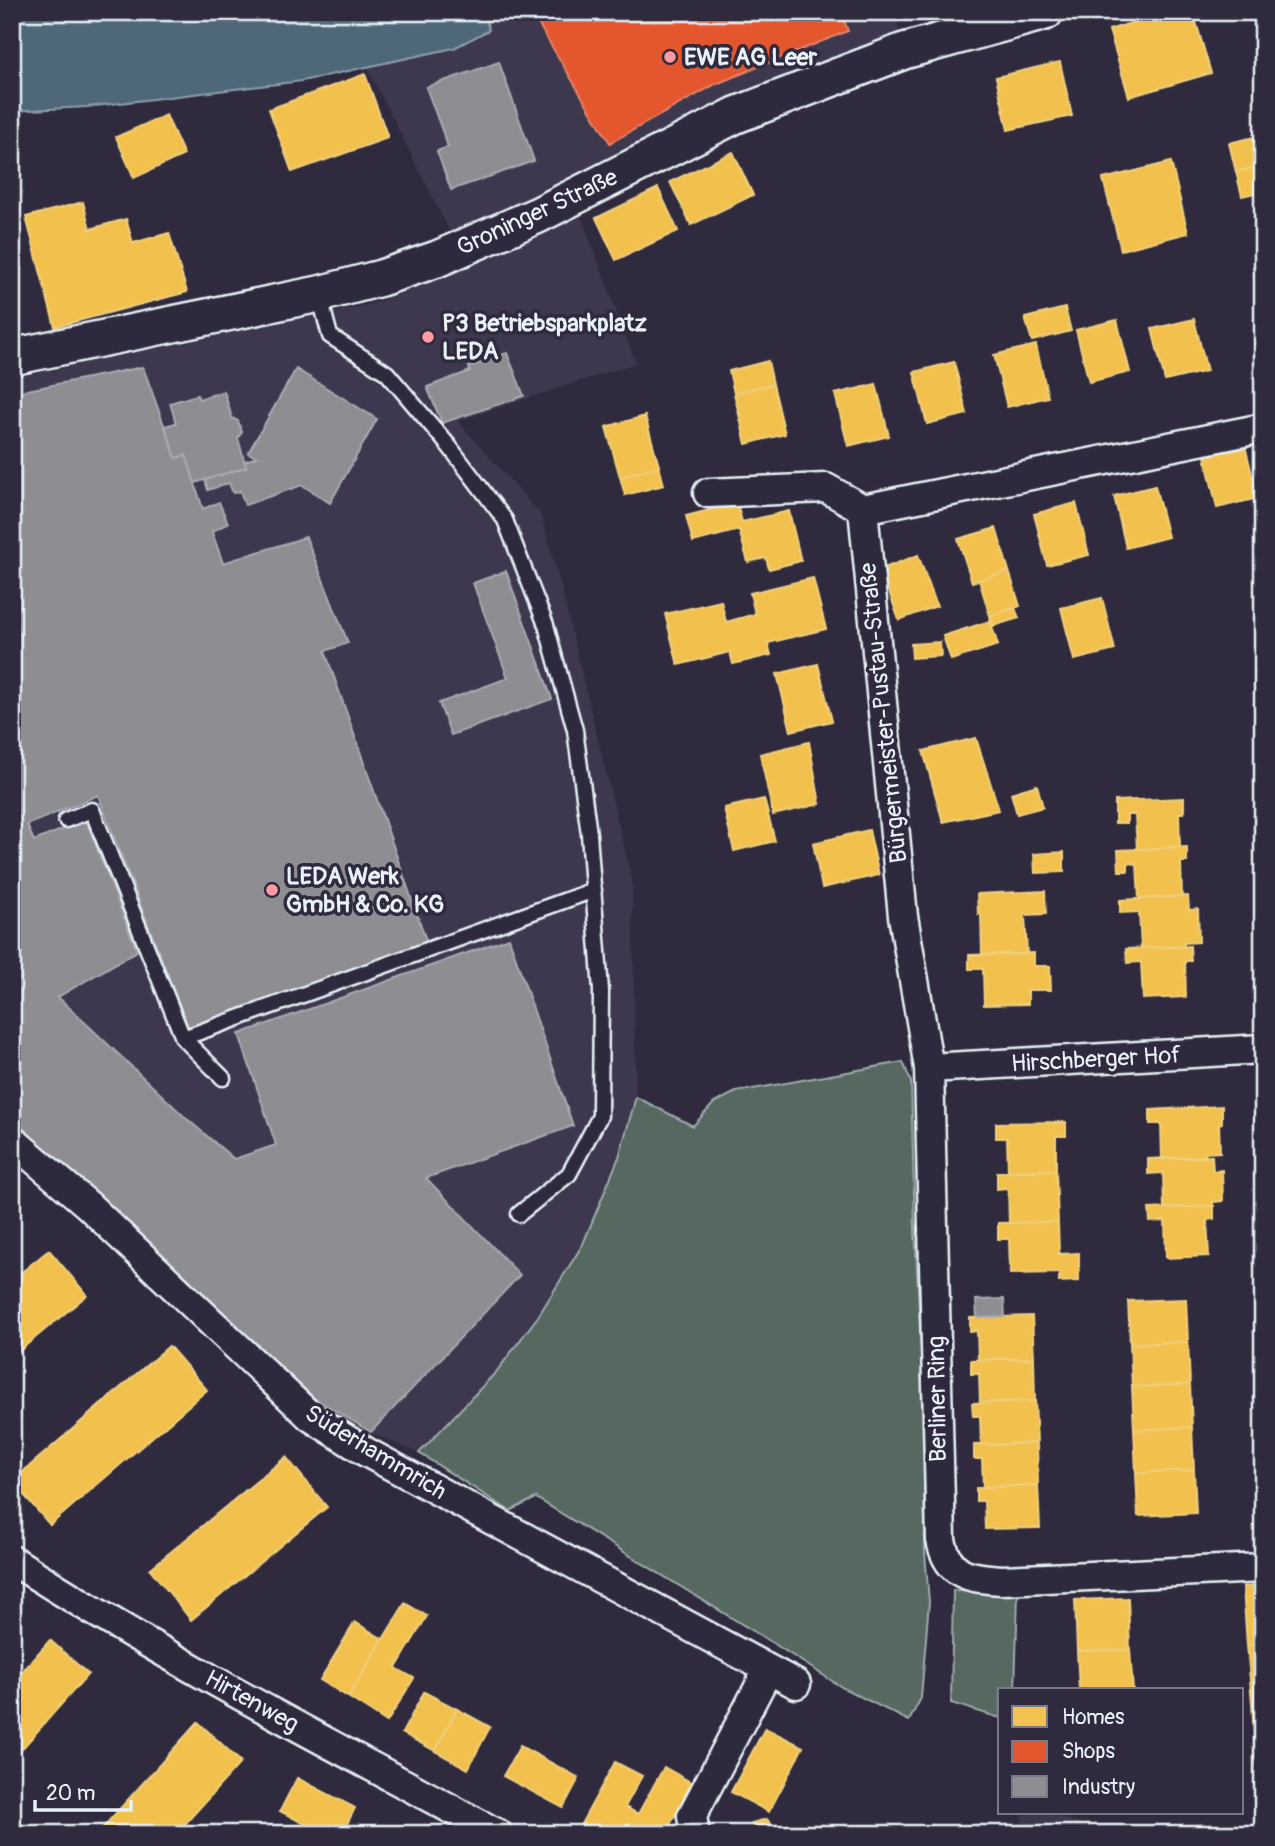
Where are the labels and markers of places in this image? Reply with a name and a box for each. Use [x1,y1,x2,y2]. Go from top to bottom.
place label: EWE AG Leer [684,43,818,72]
marker: EWE AG Leer [662,49,678,65]
place label: P3 Betriebsparkplatz LEDA [442,309,647,366]
marker: P3 Betriebsparkplatz LEDA [420,329,436,345]
place label: LEDA Werk GmbH & Co. KG [286,862,444,919]
marker: LEDA Werk GmbH & Co. KG [264,882,280,898]

